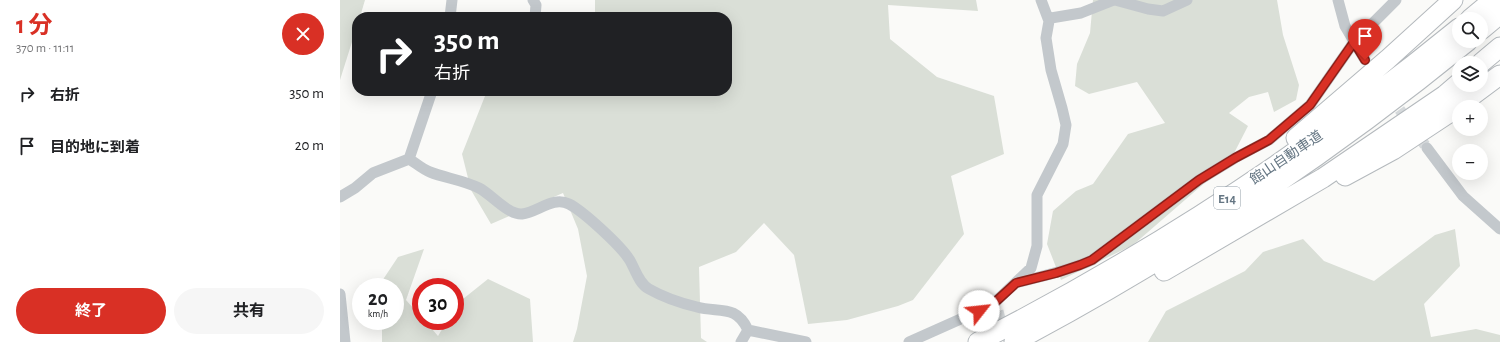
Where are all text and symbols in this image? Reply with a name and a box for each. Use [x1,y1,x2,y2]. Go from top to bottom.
map controls [1452,12,1488,180]
button: search [1452,12,1488,48]
button: close [282,13,324,55]
text: 1 分 [16,14,52,38]
pin [1348,19,1382,60]
icon: arrive [1354,25,1376,47]
text: 350 m [434,27,500,55]
icon: right [368,28,420,80]
text: 370 m · 11:11 [16,42,74,55]
button: layers [1452,56,1488,92]
text: 右折 [434,65,470,83]
icon: right [16,83,38,105]
text: 350 m [289,86,324,101]
text: 右折 [50,88,80,103]
button: + [1452,100,1488,136]
street label: 館山自動車道 [1247,128,1325,187]
icon: arrive [16,135,38,157]
text: 20 m [295,138,324,153]
text: 目的地に到着 [50,140,140,155]
button: − [1452,144,1488,180]
road number: E14 [1214,187,1240,209]
speed limit sign: 30 [412,278,464,330]
button: 終了 [16,288,166,334]
button: 共有 [174,288,324,334]
text: 20 [368,289,388,309]
position arrow [958,290,1000,332]
text: km/h [368,309,388,319]

